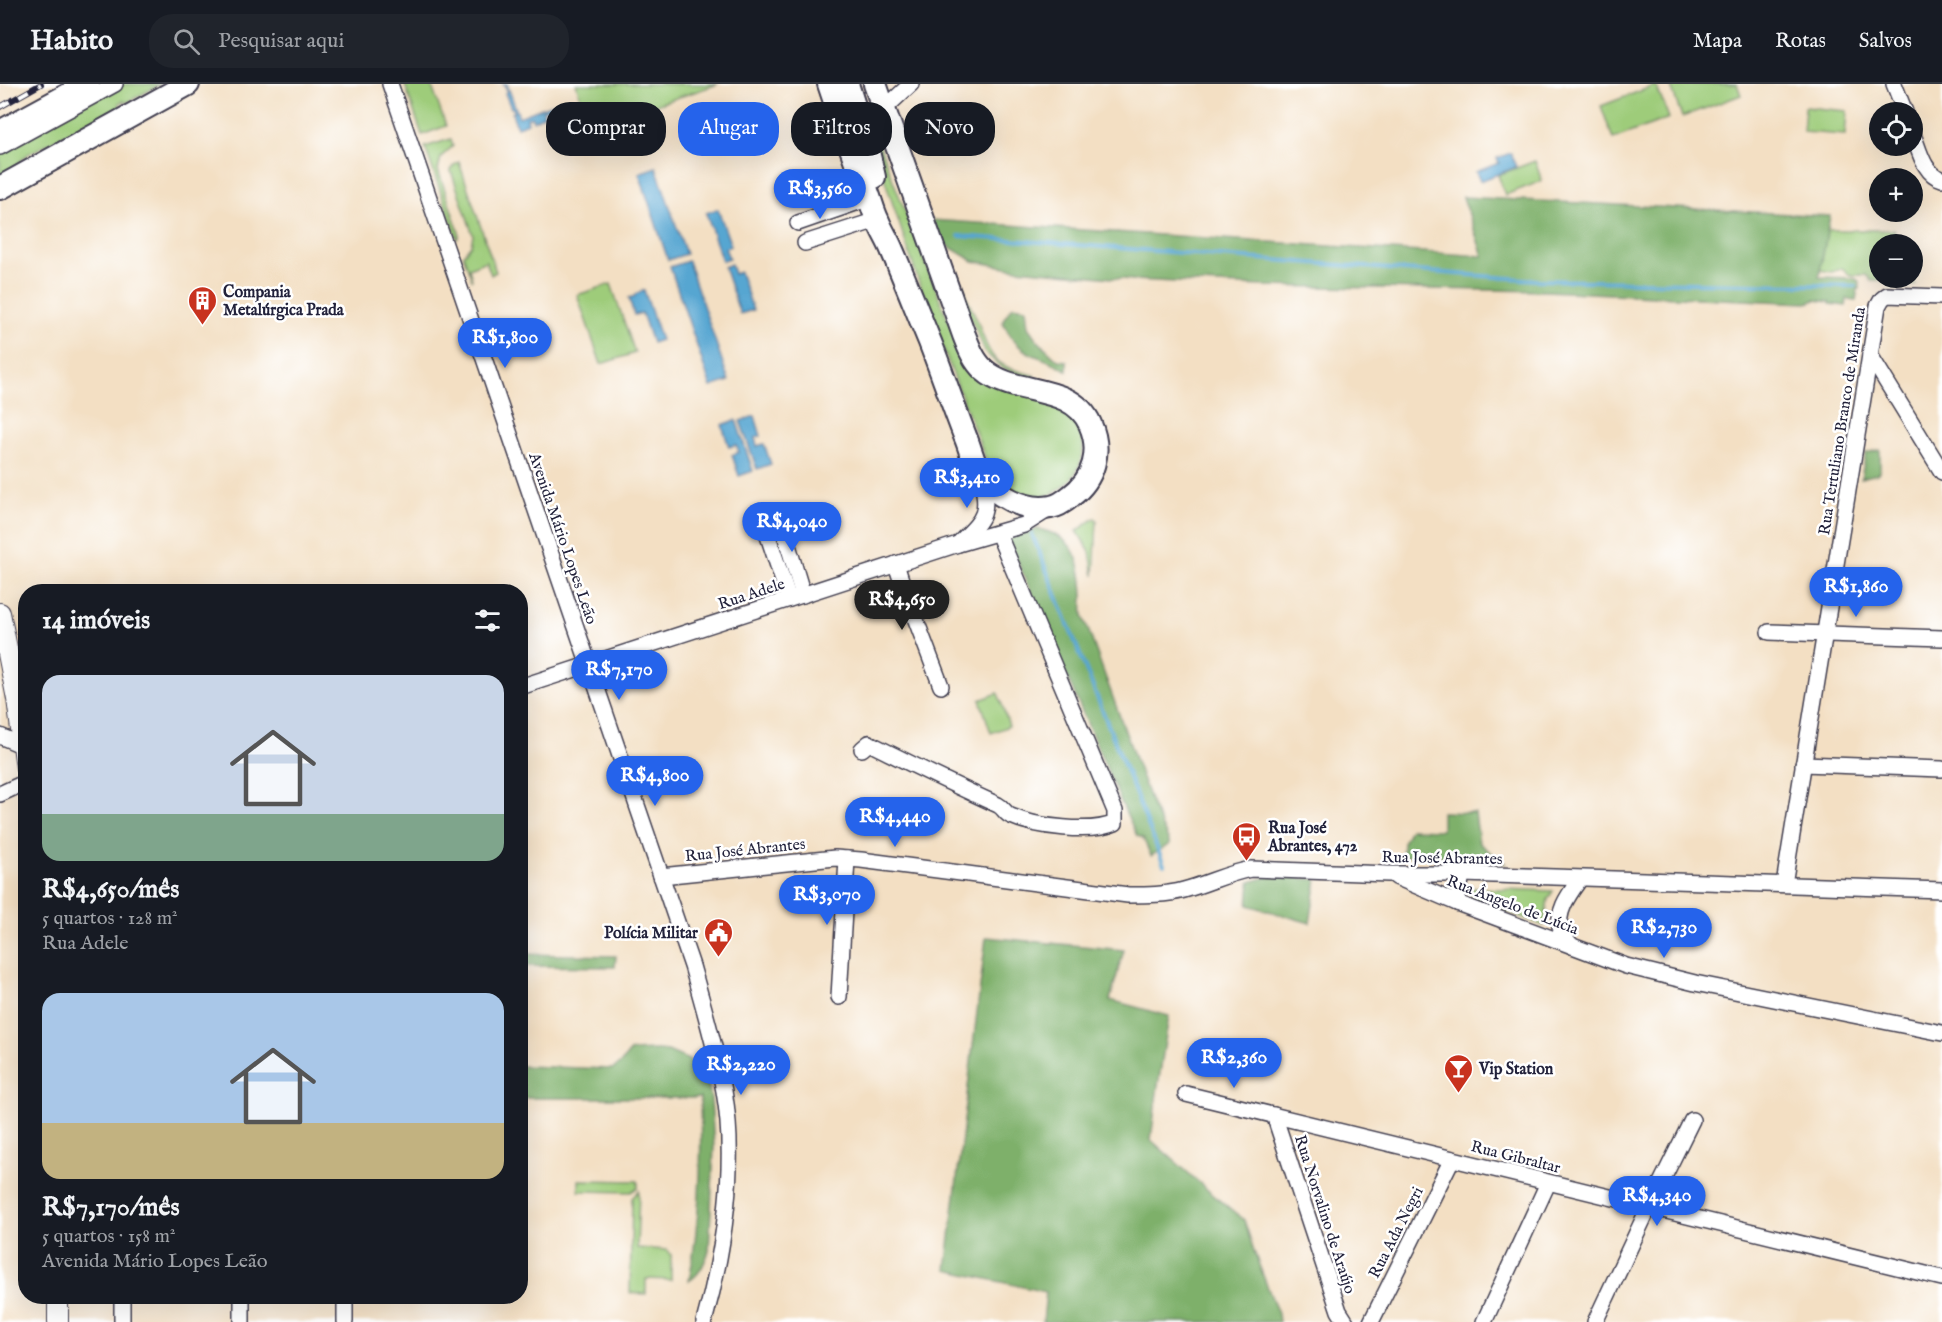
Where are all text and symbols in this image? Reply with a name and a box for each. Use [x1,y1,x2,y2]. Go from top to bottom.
search box [149,14,569,68]
text: Habito [30,24,113,59]
icon: search [170,25,203,58]
text: Pesquisar aqui [218,27,344,55]
text: Mapa [1693,28,1742,55]
text: Rotas [1775,28,1826,55]
text: Salvos [1859,28,1912,55]
chip: Comprar [546,102,666,156]
chip: Alugar [678,102,779,156]
chip: Filtros [791,102,892,156]
chip: Novo [904,102,995,156]
map controls [1869,102,1923,288]
button: locate [1869,102,1923,156]
button: + [1869,168,1923,222]
pin: R$3,560 [765,169,875,220]
text: R$3,560 [788,176,852,201]
button: − [1869,234,1923,288]
place label: Compania Metalúrgica Prada [223,283,345,321]
building icon: Compania Metalúrgica Prada [186,284,218,326]
street label: Rua Tertuliano Branco de Miranda [1815,306,1871,537]
pin: R$1,800 [450,318,560,369]
text: R$1,800 [472,325,538,350]
street label: Avenida Mário Lopes Leão [523,449,601,628]
pin: R$3,410 [912,458,1022,509]
text: R$3,410 [934,465,1000,490]
pin: R$4,040 [737,502,847,553]
text: R$4,040 [756,509,828,534]
pin: R$1,860 [1801,567,1911,618]
text: R$1,860 [1823,574,1889,599]
street label: Rua Adele [716,575,788,615]
pin: R$4,650 [847,580,957,631]
text: R$4,650 [868,587,936,612]
text: 14 imóveis [42,604,150,637]
icon: filters [471,604,504,637]
pin: R$7,170 [564,650,674,701]
text: R$7,170 [585,657,653,682]
icon: home [219,714,327,822]
pin: R$4,800 [600,756,710,807]
text: R$4,800 [620,763,690,788]
pin: R$4,440 [840,797,950,848]
text: R$4,440 [859,804,931,829]
place label: Rua José Abrantes, 472 [1267,819,1358,857]
bus stop icon: Rua José Abrantes, 472 [1231,820,1263,862]
street label: Rua José Abrantes [684,835,807,867]
street label: Rua José Abrantes [1381,848,1503,870]
street label: Rua Ângelo de Lúcia [1444,870,1582,940]
text: R$4,650/mês [42,873,179,906]
pin: R$3,070 [772,875,882,926]
text: R$3,070 [793,882,861,907]
text: 5 quartos · 128 m² [42,906,178,931]
pin: R$2,730 [1609,908,1719,959]
text: R$2,730 [1631,915,1697,940]
public building icon: Polícia Militar [703,916,735,958]
place label: Polícia Militar [604,924,698,944]
text: Rua Adele [42,931,128,956]
icon: home [219,1032,327,1140]
pin: R$2,360 [1179,1038,1289,1089]
pin: R$2,220 [686,1045,796,1096]
text: R$2,360 [1201,1045,1267,1070]
text: R$2,220 [706,1052,776,1077]
bar icon: Vip Station [1442,1052,1474,1094]
place label: Vip Station [1478,1060,1554,1080]
street label: Rua Norvalino de Araújo [1289,1133,1359,1297]
street label: Rua Gibraltar [1469,1137,1563,1179]
pin: R$4,340 [1602,1176,1712,1227]
text: R$4,340 [1623,1183,1691,1208]
street label: Rua Ada Negri [1365,1184,1428,1282]
text: R$7,170/mês [42,1191,180,1224]
text: 5 quartos · 158 m² [42,1224,176,1249]
text: Avenida Mário Lopes Leão [42,1249,267,1274]

